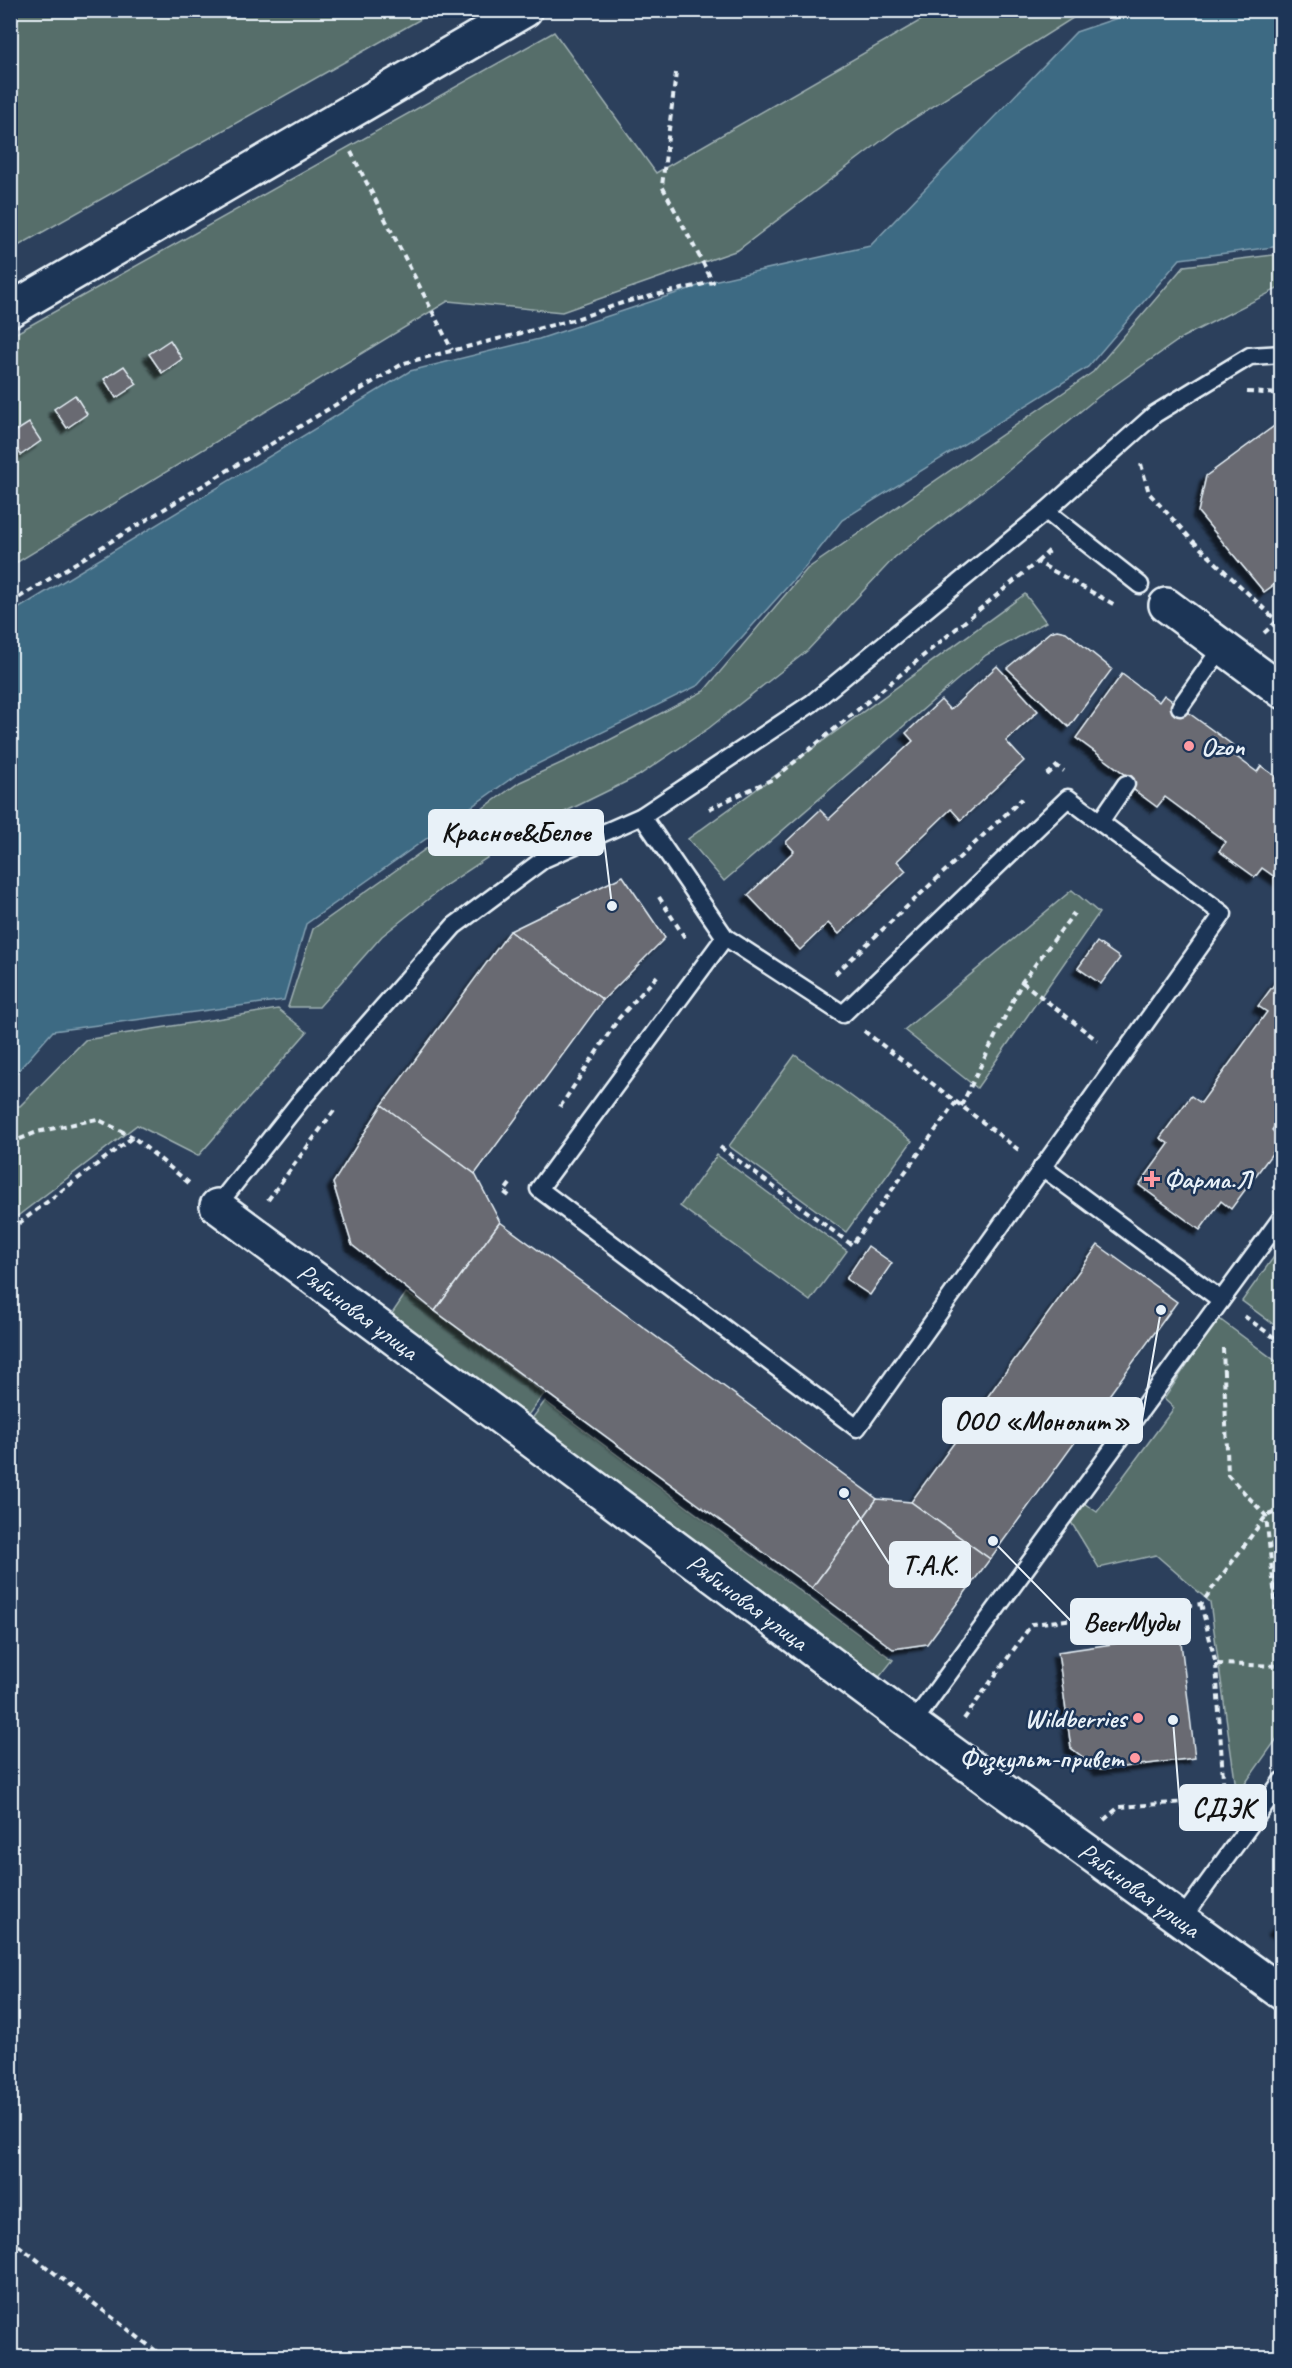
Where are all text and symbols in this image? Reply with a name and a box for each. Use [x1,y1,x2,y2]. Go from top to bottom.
place label: Ozon [1201,730,1246,763]
marker: Ozon [1182,739,1196,753]
callout: Красное&Белое [429,810,603,855]
text: Красное&Белое [441,815,593,849]
place label: Фарма.Л [1164,1163,1254,1196]
marker: Фарма.Л [1145,1172,1159,1186]
street label: Рябиновая улица [291,1255,426,1368]
callout: ООО «Монолит» [943,1398,1142,1443]
text: ООО «Монолит» [954,1404,1130,1438]
callout: Т.А.К. [890,1542,970,1587]
street label: Рябиновая улица [681,1546,816,1658]
text: Т.А.К. [902,1548,959,1582]
callout: BeerМуды [1071,1599,1190,1644]
text: BeerМуды [1083,1605,1181,1639]
place label: Wildberries [1024,1702,1129,1735]
marker: Wildberries [1131,1711,1145,1725]
place label: Физкульт-привет [960,1742,1125,1775]
marker: Физкульт-привет [1128,1751,1142,1765]
callout: СДЭК [1180,1785,1266,1830]
text: СДЭК [1192,1791,1259,1825]
street label: Рябиновая улица [1072,1834,1208,1946]

